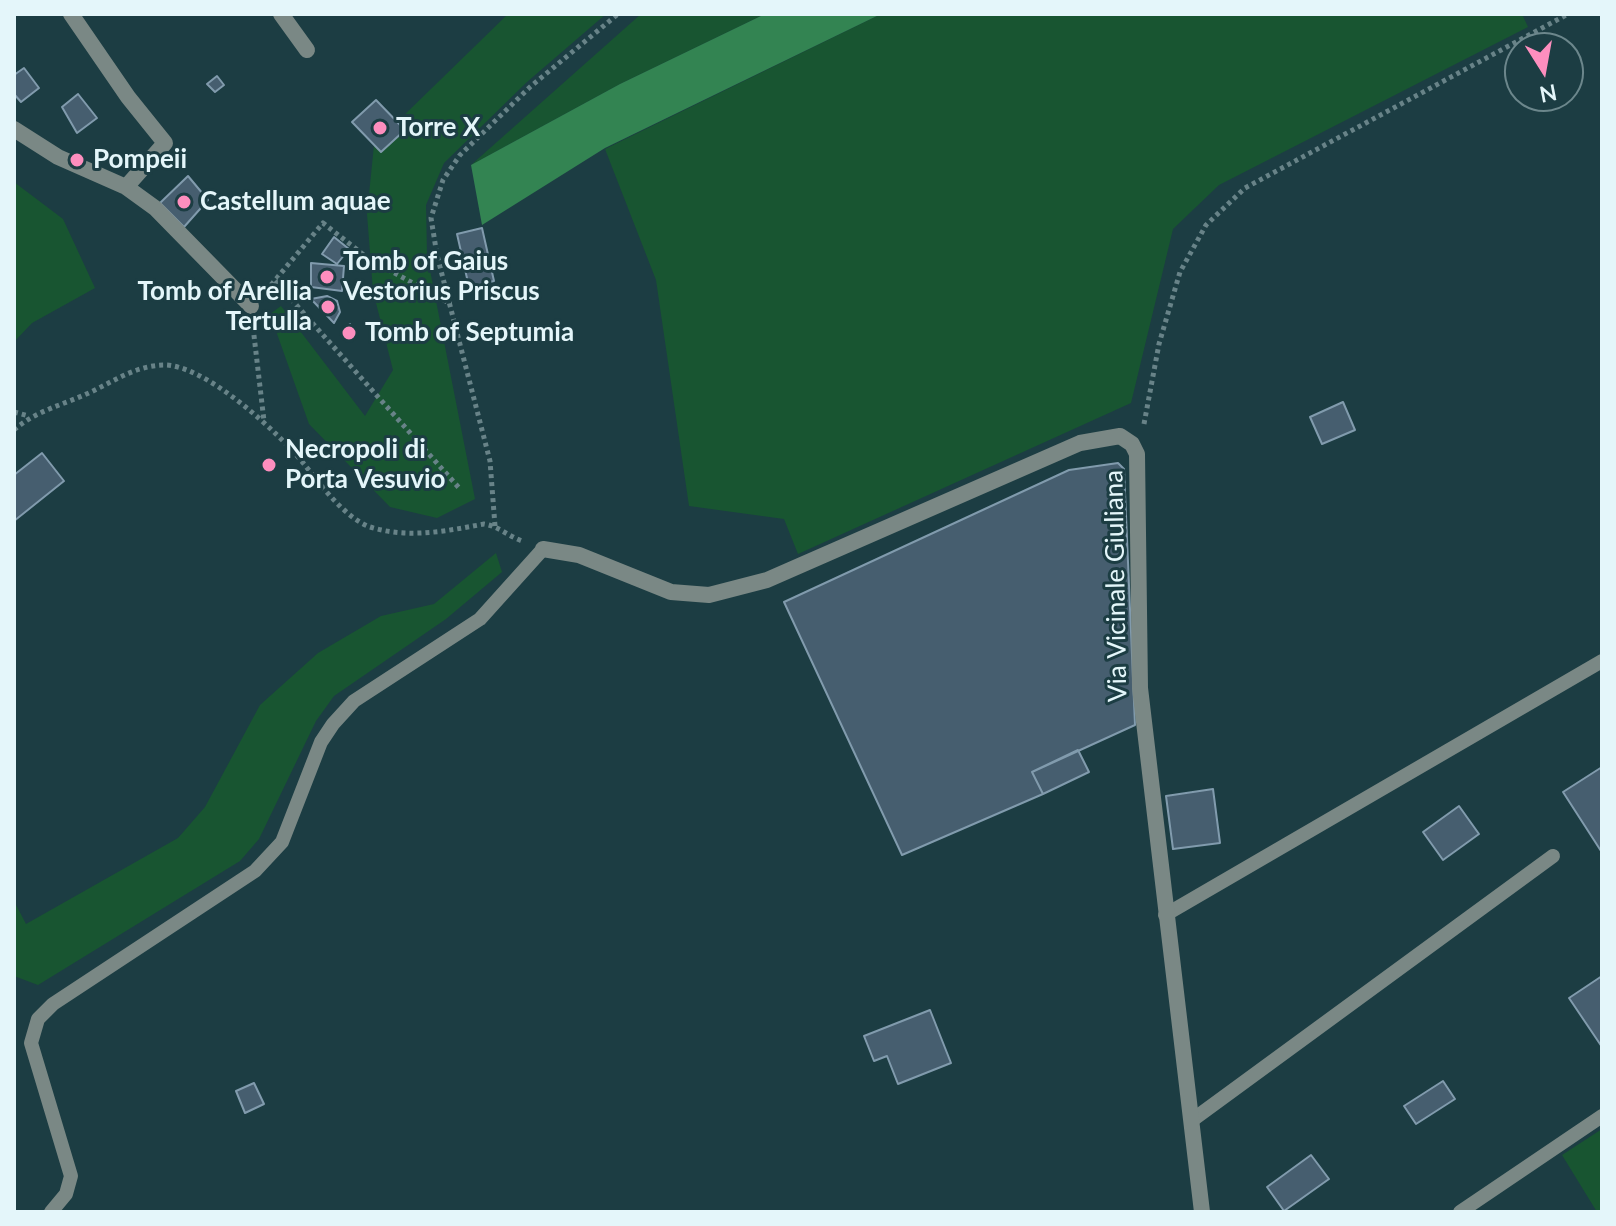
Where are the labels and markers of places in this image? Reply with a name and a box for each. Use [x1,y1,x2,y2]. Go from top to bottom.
place label: Torre X [396,112,480,144]
marker: Torre X [371,119,389,137]
place label: Pompeii [93,144,187,176]
marker: Pompeii [68,151,86,169]
place label: Castellum aquae [200,186,391,218]
marker: Castellum aquae [175,193,193,211]
place label: Tomb of Gaius Vestorius Priscus [343,246,540,308]
marker: Tomb of Gaius Vestorius Priscus [318,268,336,286]
place label: Tomb of Arellia Tertulla [138,276,312,338]
marker: Tomb of Arellia Tertulla [319,298,337,316]
place label: Tomb of Septumia [365,317,574,349]
marker: Tomb of Septumia [340,324,358,342]
place label: Necropoli di Porta Vesuvio [285,434,446,496]
marker: Necropoli di Porta Vesuvio [260,456,278,474]

